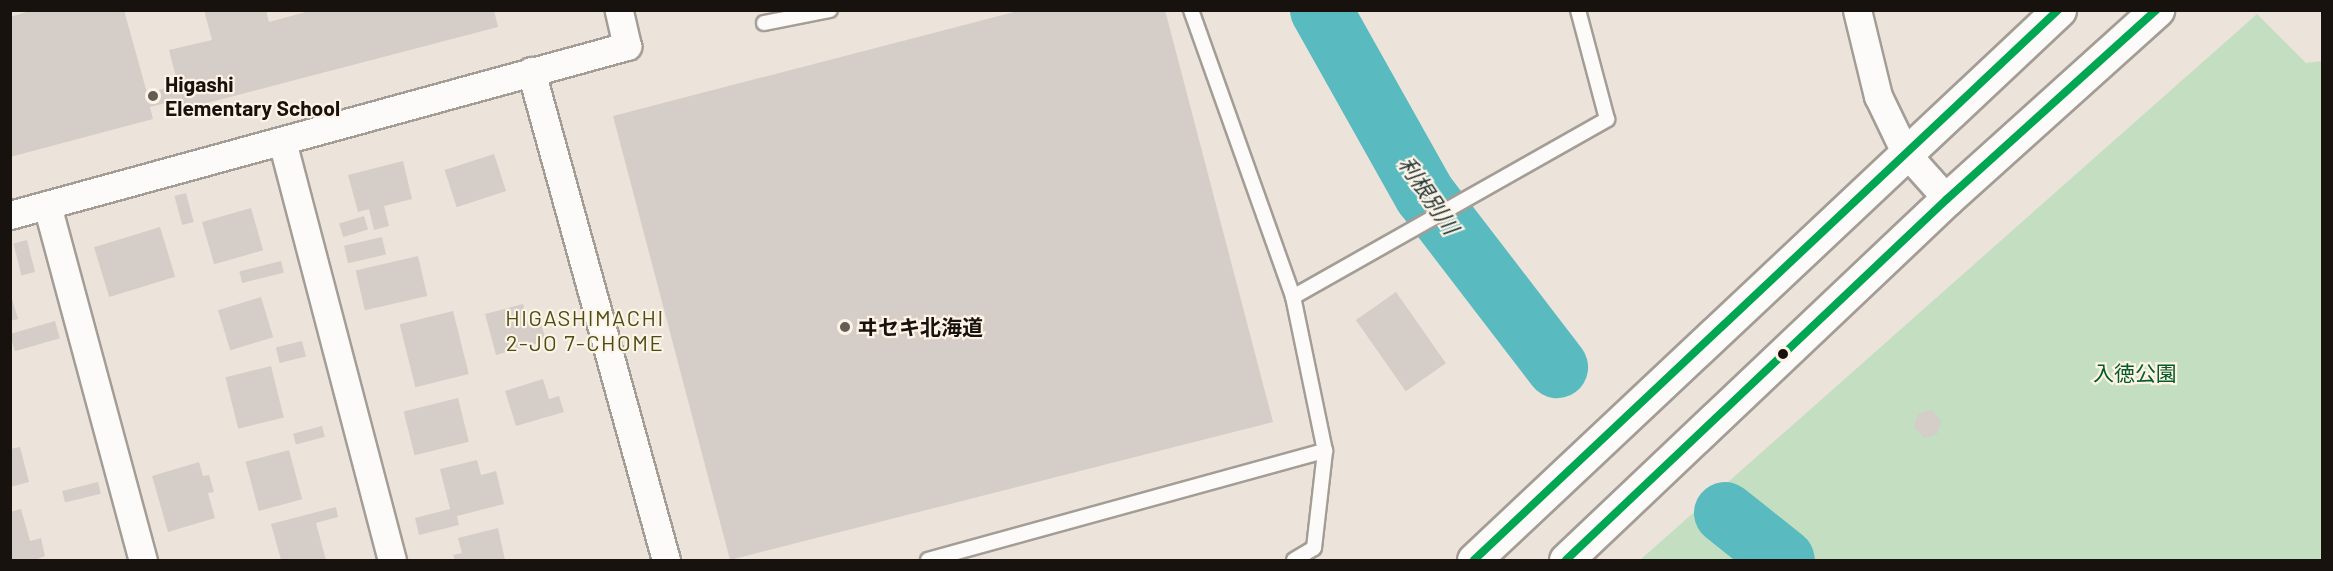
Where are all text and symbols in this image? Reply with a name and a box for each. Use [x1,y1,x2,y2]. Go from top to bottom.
place label: Higashi Elementary School [165,71,340,121]
marker: Higashi Elementary School [146,89,160,103]
water label: 利根別川 [1393,151,1465,239]
district label: HIGASHIMACHI 2-JO 7-CHOME [505,304,665,356]
place label: ヰセキ北海道 [857,314,983,340]
marker: ヰセキ北海道 [838,320,852,334]
unlabelled marker [1777,348,1789,360]
park label: 入徳公園 [2093,360,2177,386]

